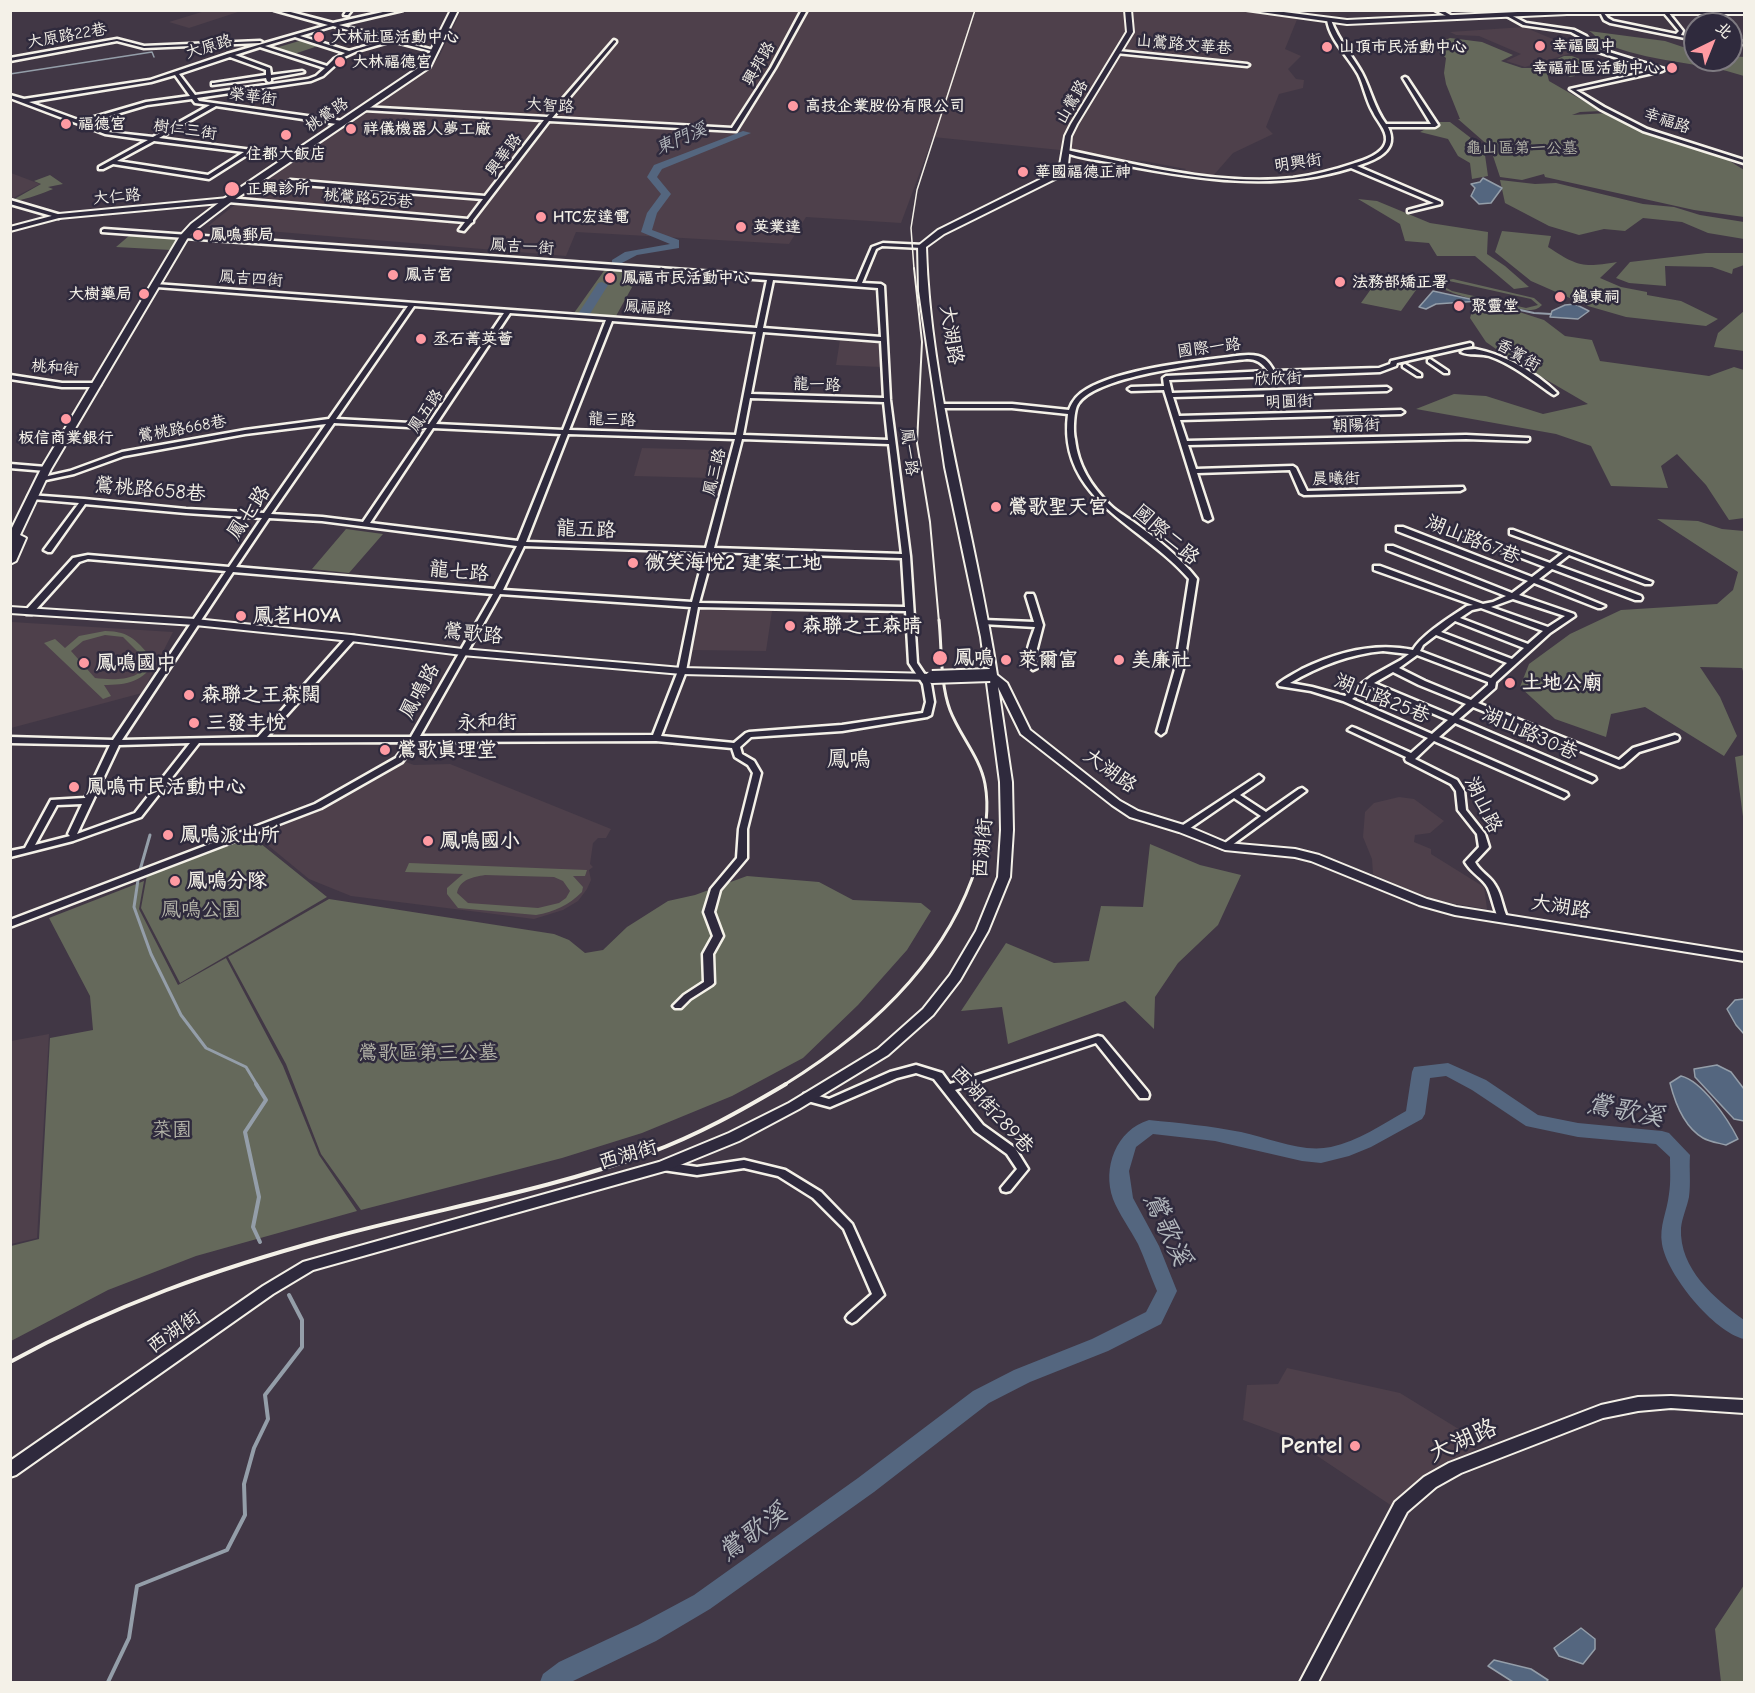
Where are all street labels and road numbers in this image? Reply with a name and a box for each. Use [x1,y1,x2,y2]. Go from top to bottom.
street label: 大原路22巷 [26,20,108,52]
street label: 大原路 [183,31,235,63]
street label: 山鶯路文華巷 [1135,31,1233,59]
street label: 興邦路 [739,38,779,90]
street label: 山鶯路 [1052,76,1092,128]
street label: 榮華街 [228,84,278,110]
street label: 桃鶯路 [302,94,352,136]
street label: 大智路 [525,95,575,117]
street label: 幸福路 [1641,104,1693,138]
street label: 樹仁三街 [152,116,218,144]
street label: 興華路 [482,130,526,180]
street label: 明興街 [1273,150,1323,176]
street label: 大仁路 [92,185,142,209]
street label: 桃鶯路525巷 [322,186,414,212]
street label: 鳳吉一街 [489,235,555,259]
street label: 鳳吉四街 [218,267,284,291]
street label: 鳳福路 [623,297,673,319]
street label: 大湖路 [934,303,968,367]
street label: 國際一路 [1176,335,1242,361]
street label: 香賓街 [1492,335,1544,375]
street label: 桃和街 [30,356,80,380]
street label: 欣欣街 [1254,369,1302,389]
street label: 龍一路 [793,375,841,395]
street label: 鳳五路 [405,386,447,436]
street label: 明圓街 [1265,392,1313,412]
street label: 龍三路 [588,410,636,430]
street label: 鶯桃路668巷 [136,412,228,446]
street label: 朝陽街 [1332,416,1380,436]
street label: 鳳一路 [897,427,921,477]
street label: 鳳三路 [700,446,730,498]
street label: 晨曦街 [1312,469,1360,489]
street label: 鶯桃路658巷 [93,473,207,507]
street label: 鳳七路 [222,481,276,545]
street label: 國際二路 [1128,500,1204,570]
street label: 湖山路67巷 [1422,510,1524,570]
street label: 龍五路 [556,517,616,543]
street label: 龍七路 [428,557,490,587]
street label: 鶯歌路 [442,619,504,649]
street label: 鳳鳴路 [395,659,445,723]
street label: 湖山路25巷 [1331,669,1433,729]
street label: 湖山路30巷 [1478,702,1582,766]
street label: 永和街 [457,710,517,736]
street label: 大湖路 [1079,744,1141,798]
street label: 湖山路 [1459,773,1507,837]
street label: 西湖街 [968,817,998,879]
street label: 大湖路 [1529,890,1593,924]
street label: 西湖街289巷 [945,1061,1039,1159]
street label: 西湖街 [596,1135,660,1175]
street label: 西湖街 [143,1305,205,1359]
street label: 大湖路 [1424,1413,1502,1469]

